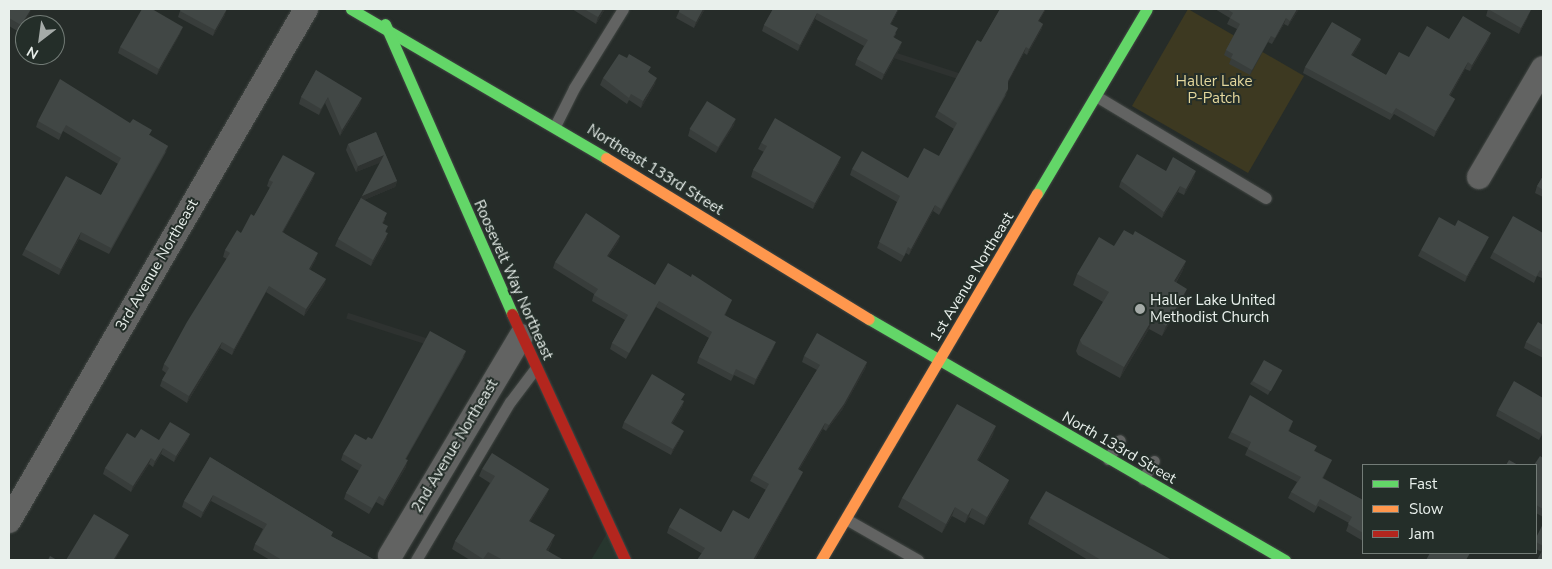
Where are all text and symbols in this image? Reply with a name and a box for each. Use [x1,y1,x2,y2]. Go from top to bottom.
north arrow [15,15,65,65]
text: N [23,42,42,63]
park label: Haller Lake P-Patch [1176,72,1252,107]
street label: Northeast 133rd Street [584,121,726,219]
street label: 3rd Avenue Northeast [112,196,202,334]
street label: Roosevelt Way Northeast [470,197,556,363]
street label: 1st Avenue Northeast [926,209,1018,345]
place label: Haller Lake United Methodist Church [1150,291,1275,326]
marker: Haller Lake United Methodist Church [1134,303,1146,315]
street label: 2nd Avenue Northeast [408,376,502,516]
street label: North 133rd Street [1059,408,1179,488]
legend [1362,464,1537,554]
text: Fast [1409,474,1437,494]
text: Slow [1409,499,1443,519]
text: Jam [1409,524,1435,544]

